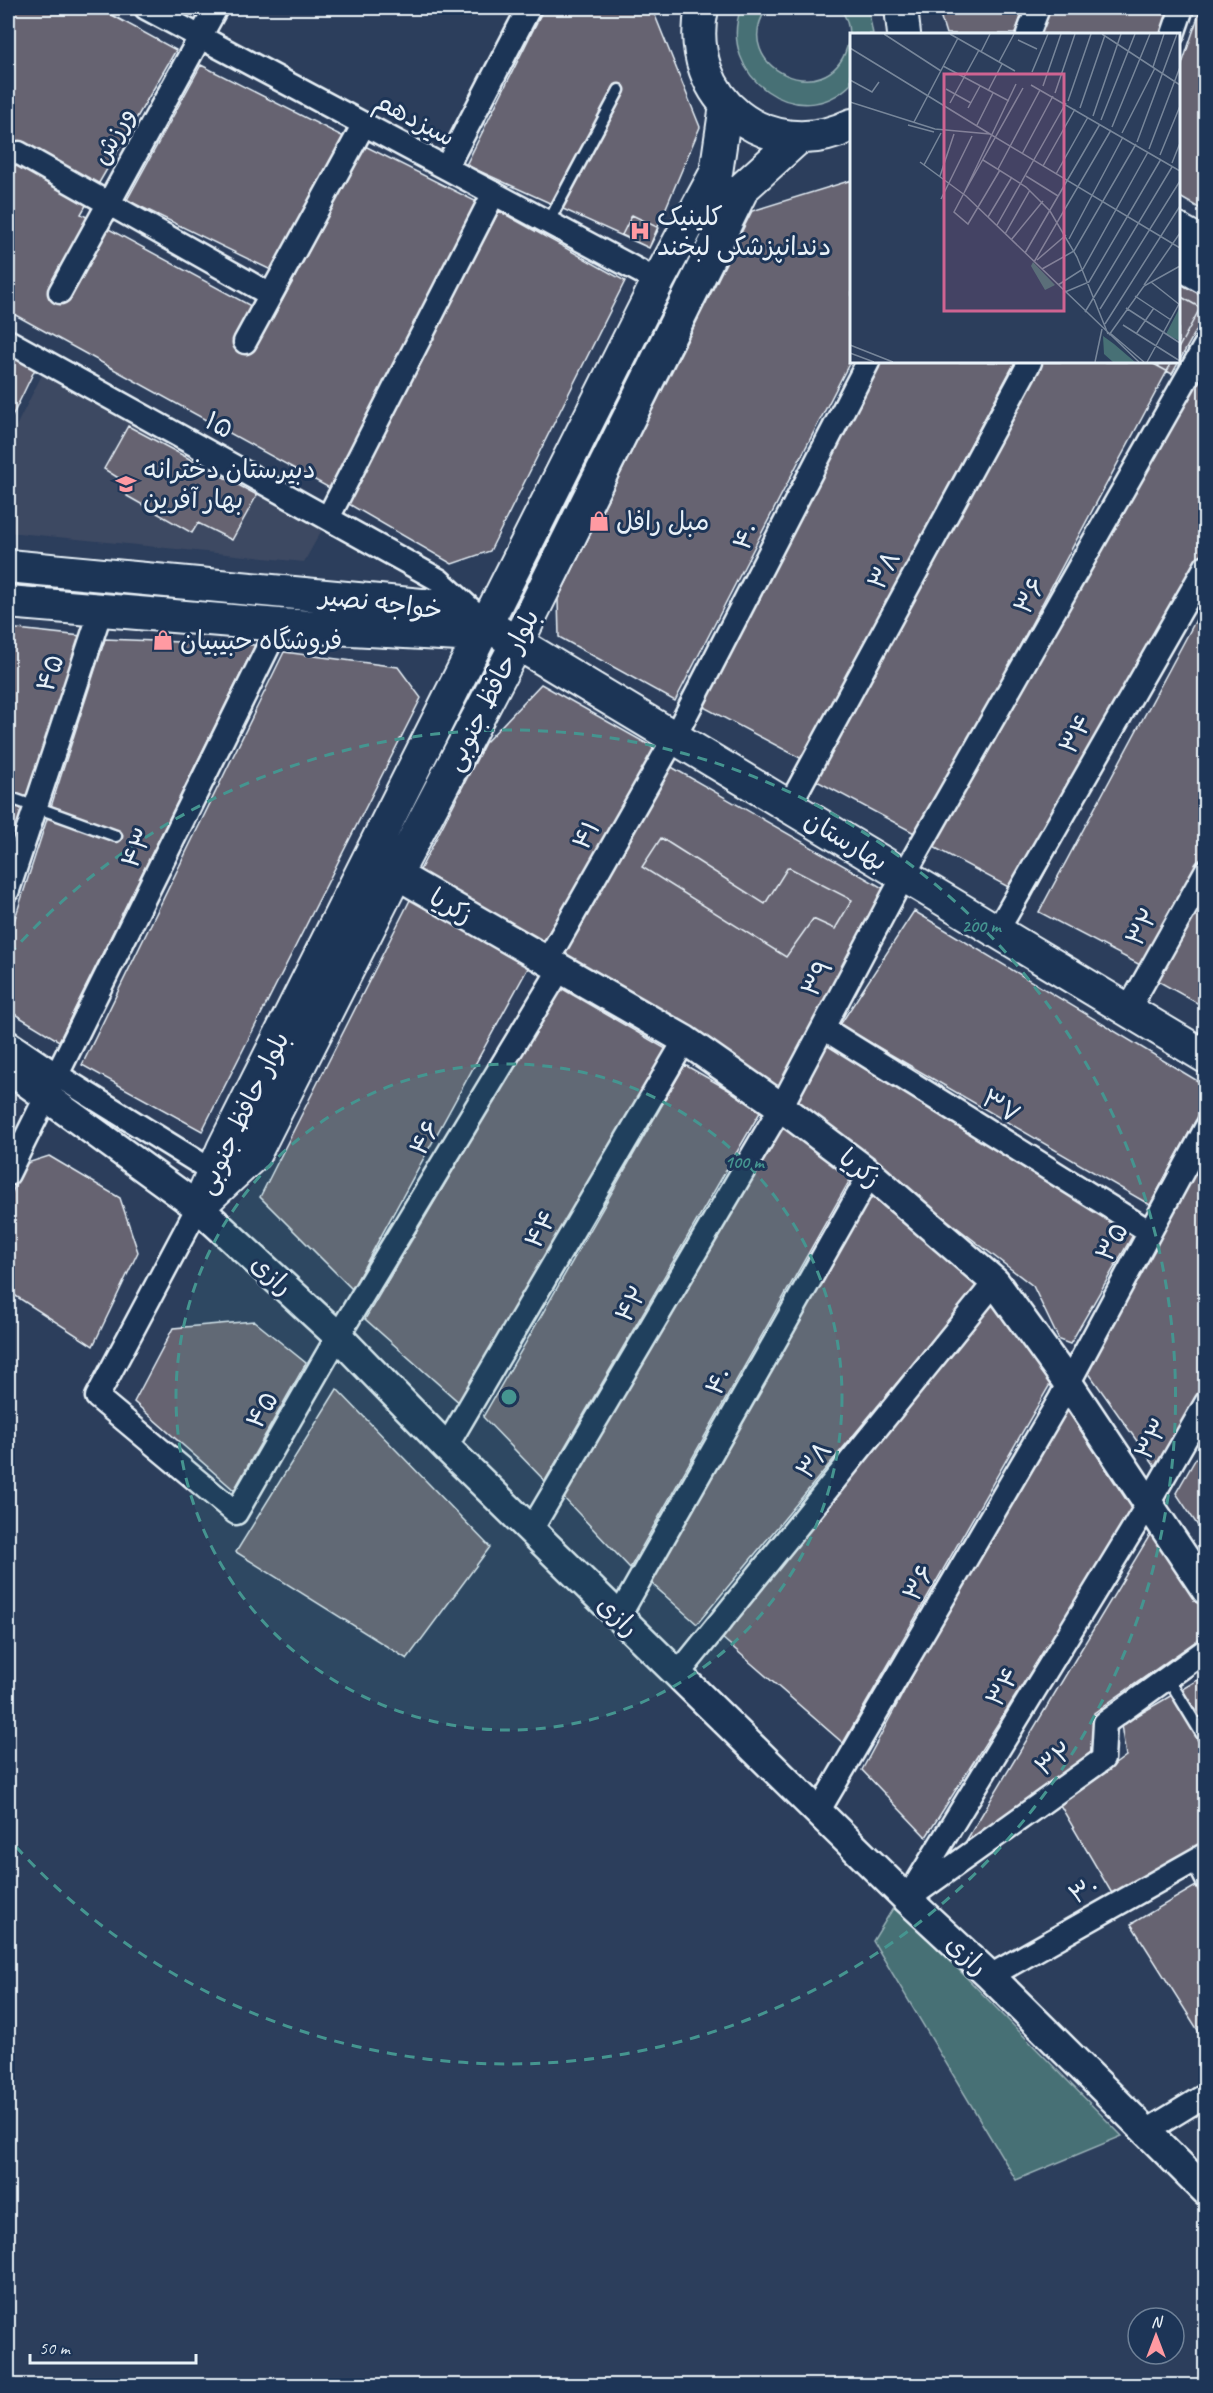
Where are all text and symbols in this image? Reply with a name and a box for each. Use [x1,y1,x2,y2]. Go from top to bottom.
inset map [850,33,1180,363]
street label: سیزدهم [368,84,461,156]
street label: ورزش [84,101,142,171]
place label: کلینیک دندانپزشکی لبخند [657,200,831,263]
hospital icon: کلینیک دندانپزشکی لبخند [628,219,652,243]
street label: ۱۵ [199,404,239,446]
place label: دبیرستان دخترانه بهار آفرین [143,453,315,516]
school or university icon: دبیرستان دخترانه بهار آفرین [114,472,138,496]
place label: مبل رافل [616,505,709,538]
shop icon: مبل رافل [587,509,611,533]
street label: ۴۰ [725,516,767,556]
street label: ۳۸ [860,545,908,595]
street label: ۳۶ [1006,572,1054,620]
street label: خواجه نصیر [316,579,444,627]
street label: بلوار حافظ جنوبی [437,604,547,776]
place label: فروشگاه حبیبیان [180,624,342,657]
shop icon: فروشگاه حبیبیان [151,628,175,652]
street label: ۴۵ [29,650,71,696]
street label: ۳۴ [1052,708,1100,760]
street label: بهارستان [798,803,894,879]
street label: ۴۱ [564,814,608,856]
street label: ۴۳ [113,822,161,874]
street label: زکریا [423,881,479,931]
street label: ۳۲ [1118,902,1166,952]
text: 200 m [962,915,1002,937]
street label: ۳۹ [794,954,840,1002]
street label: بلوار حافظ جنوبی [189,1026,297,1200]
street label: ۳۷ [975,1081,1027,1131]
street label: ۴۶ [402,1114,448,1162]
street label: زکریا [832,1141,888,1195]
text: 100 m [725,1151,765,1173]
street label: ۴۴ [517,1204,565,1254]
street label: ۳۵ [1088,1217,1136,1267]
street label: رازی [244,1247,300,1303]
street label: ۴۲ [607,1280,655,1328]
street label: ۴۰ [698,1361,740,1401]
street label: ۴۵ [238,1386,286,1434]
centre of rings [499,1387,519,1407]
street label: ۳۳ [1127,1412,1177,1466]
street label: ۳۸ [789,1434,839,1486]
street label: ۳۶ [895,1559,943,1607]
street label: رازی [590,1588,646,1644]
street label: ۳۴ [978,1661,1028,1713]
street label: ۳۲ [1029,1734,1079,1784]
street label: ۳۰ [1063,1868,1105,1912]
street label: رازی [939,1927,995,1983]
north arrow [1126,2306,1186,2366]
text: N [1151,2312,1164,2332]
scale bar [30,2327,196,2365]
text: 50 m [39,2337,72,2359]

